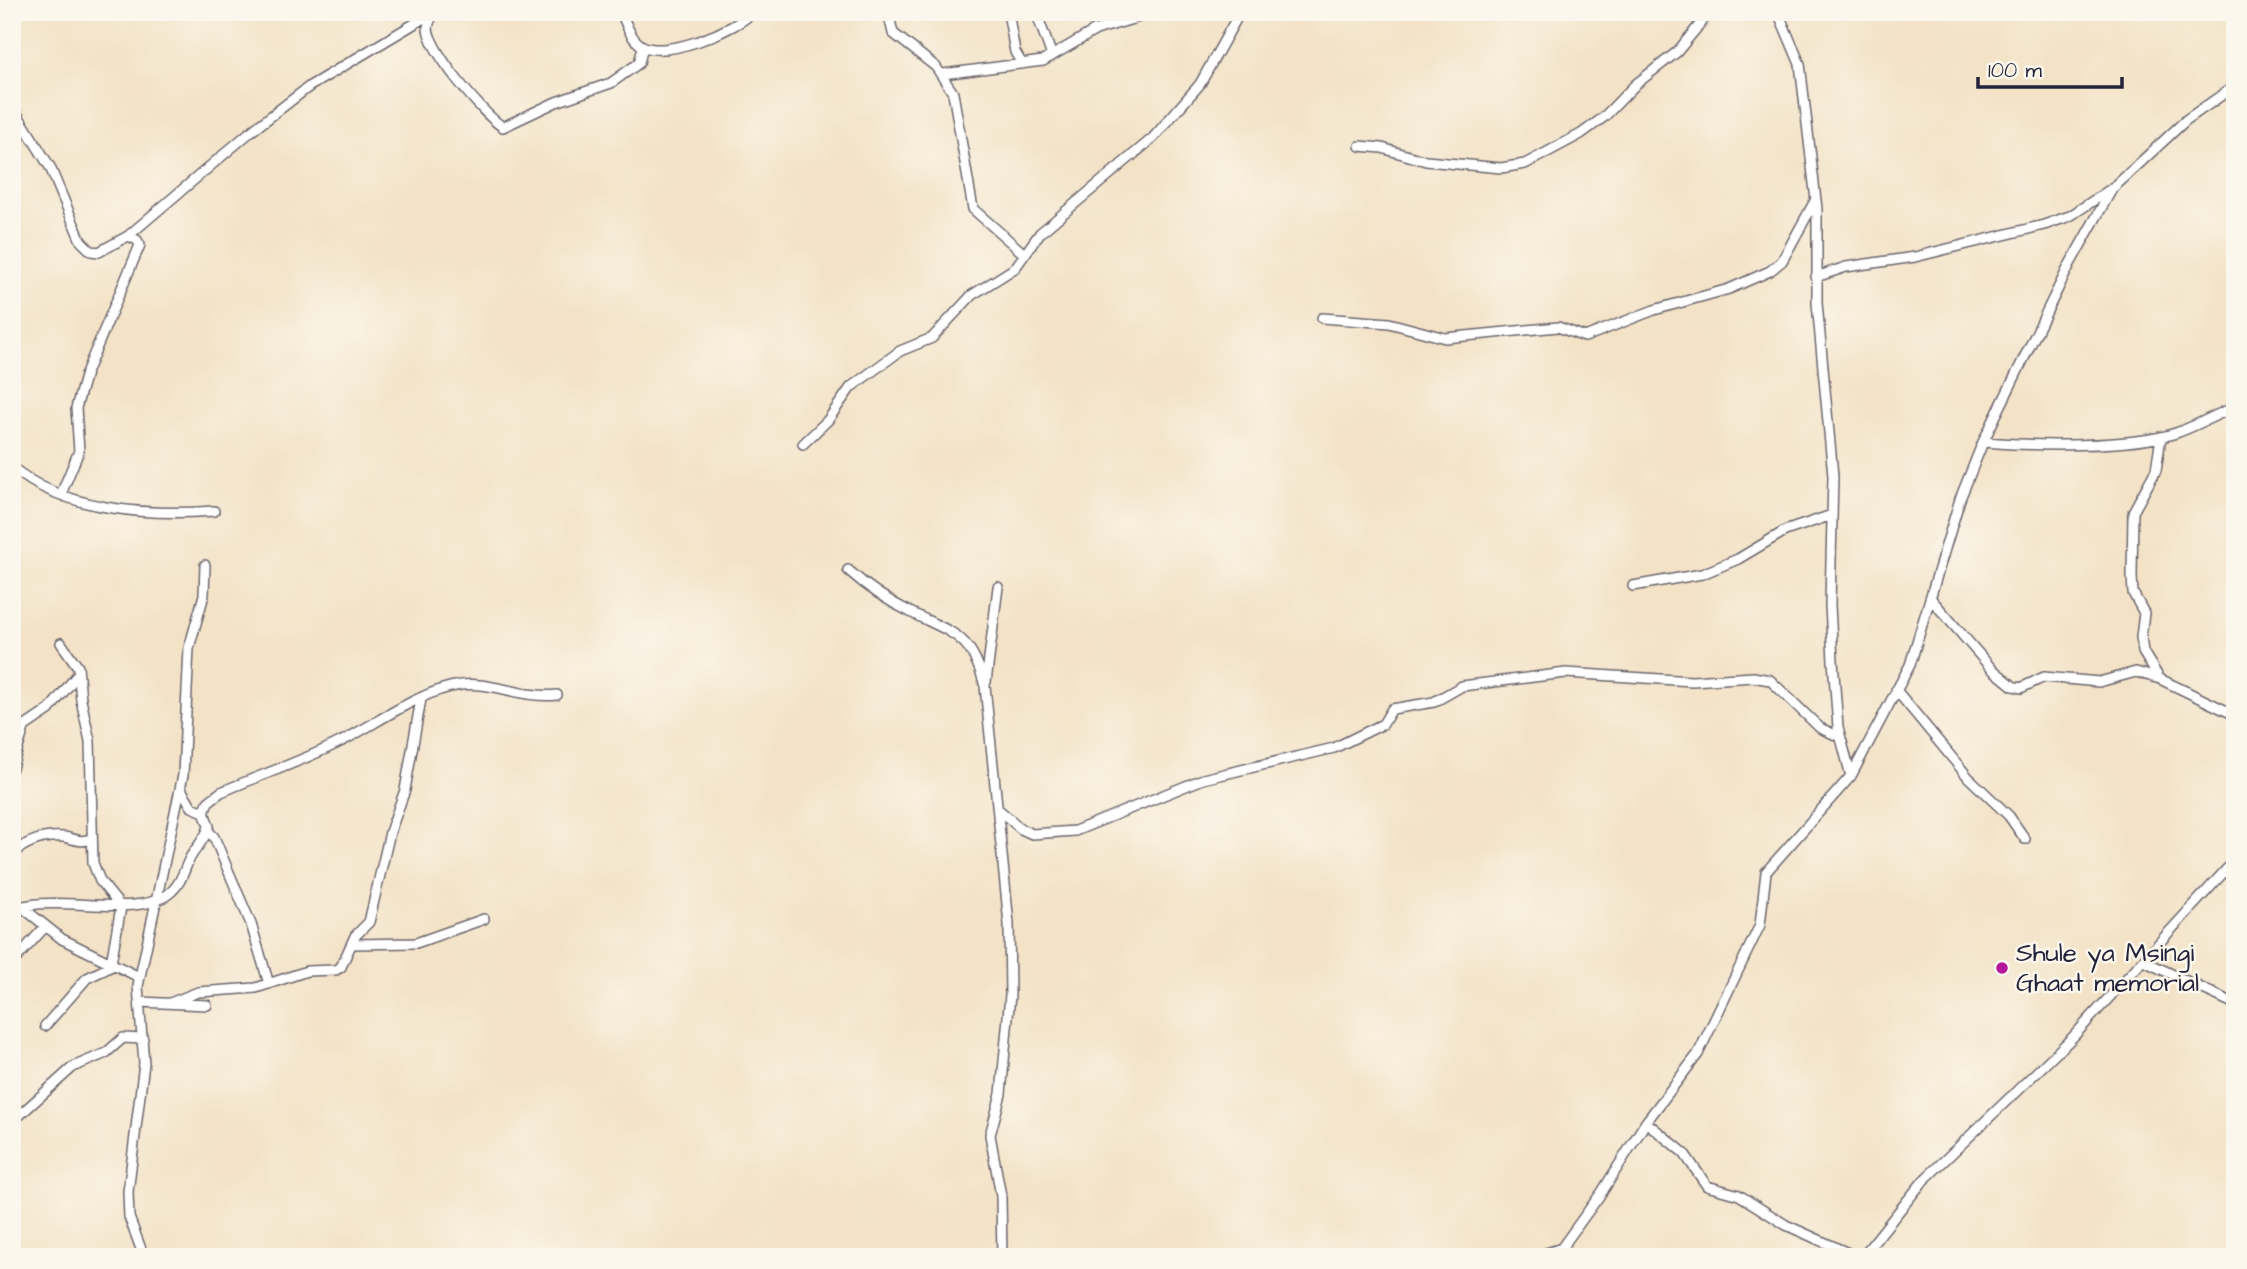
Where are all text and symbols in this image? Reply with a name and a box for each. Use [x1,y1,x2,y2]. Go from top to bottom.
scale bar [1978,46,2121,90]
text: 100 m [1988,56,2043,85]
place label: Shule ya Msingi Ghaat memorial [2016,935,2199,1001]
marker: Shule ya Msingi Ghaat memorial [1994,960,2010,976]

